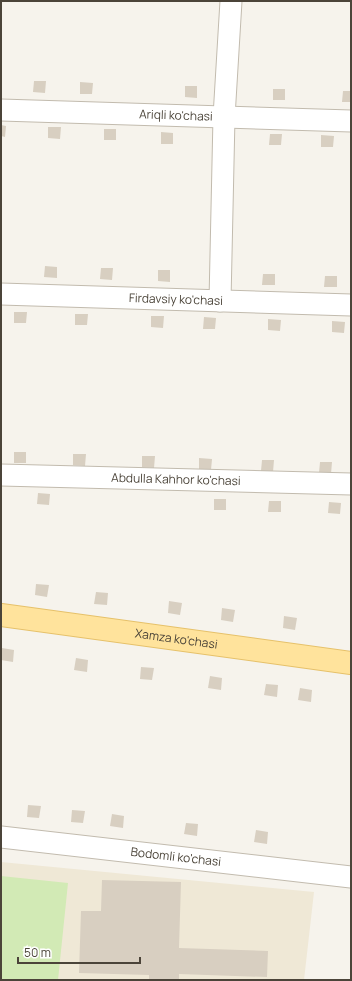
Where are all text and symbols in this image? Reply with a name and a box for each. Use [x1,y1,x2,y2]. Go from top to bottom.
street label: Ariqli ko'chasi [139,105,213,125]
street label: Firdavsiy ko'chasi [129,289,223,309]
street label: Abdulla Kahhor ko'chasi [111,469,241,489]
street label: Xamza ko'chasi [134,624,219,653]
street label: Bodomli ko'chasi [130,843,222,870]
scale bar [18,939,140,965]
text: 50 m [24,944,51,961]

